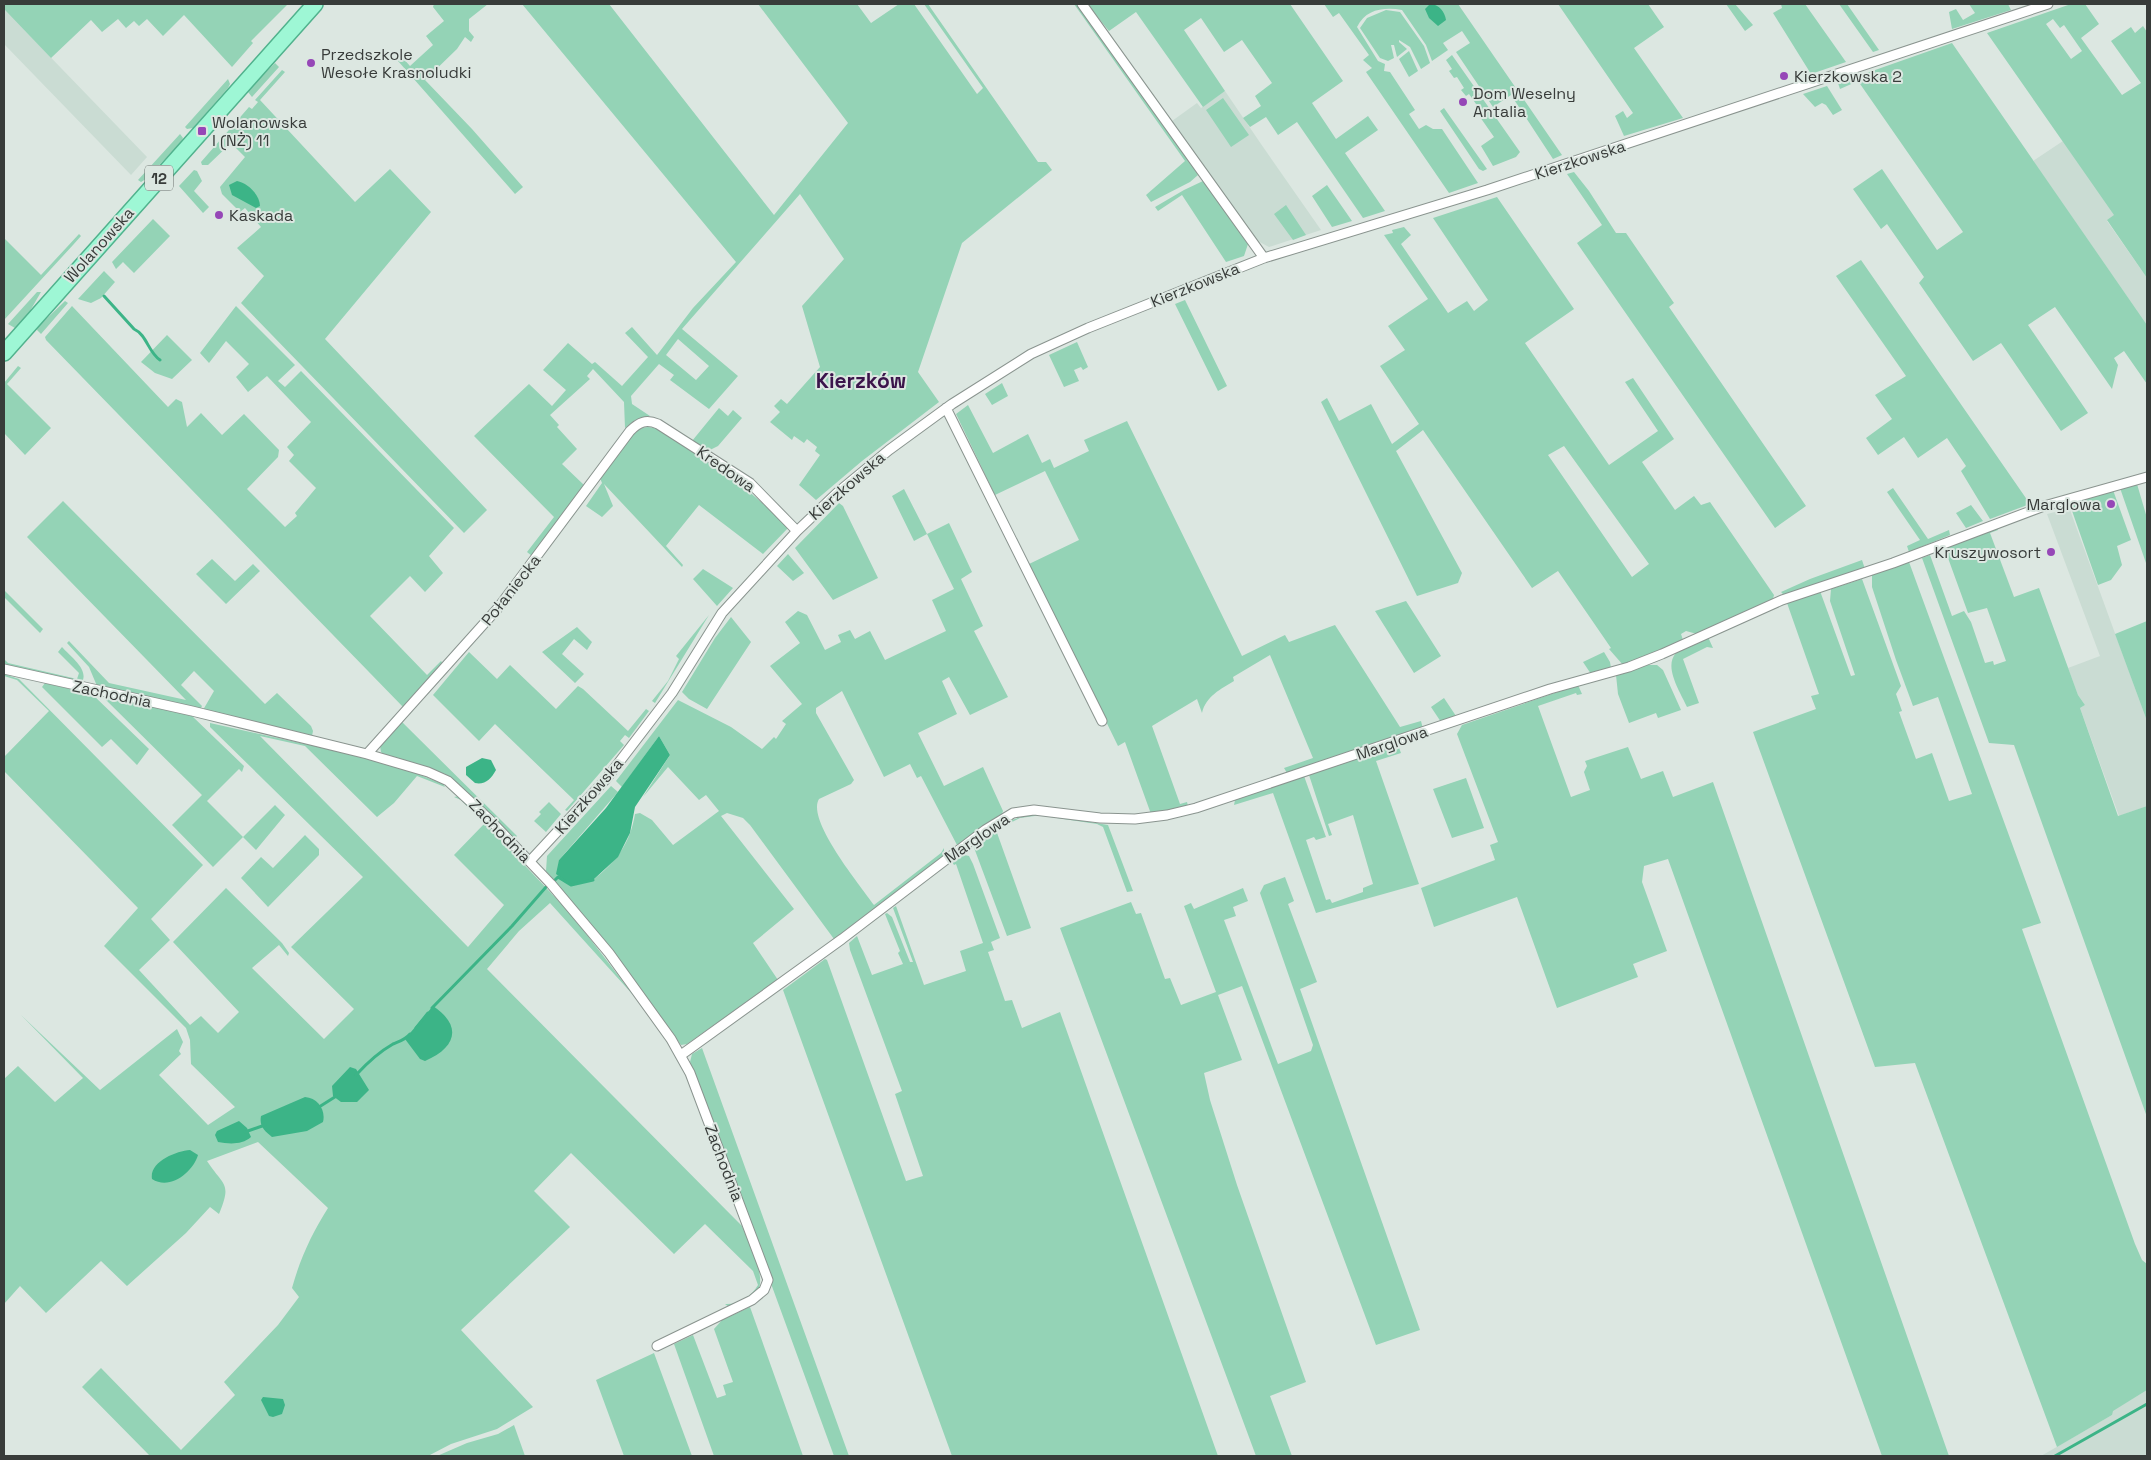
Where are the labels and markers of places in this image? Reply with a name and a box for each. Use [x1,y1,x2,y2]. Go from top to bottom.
place label: Przedszkole Wesołe Krasnoludki [321,44,471,83]
marker: Przedszkole Wesołe Krasnoludki [305,57,317,69]
place label: Kierzkowska 2 [1794,66,1902,87]
marker: Kierzkowska 2 [1778,70,1790,82]
place label: Dom Weselny Antalia [1473,83,1576,122]
marker: Dom Weselny Antalia [1457,96,1469,108]
place label: Wolanowska I (NŻ) 11 [212,112,307,151]
marker: Wolanowska I (NŻ) 11 [196,125,208,137]
place label: Kaskada [229,205,293,226]
marker: Kaskada [213,209,225,221]
place label: Marglowa [2026,494,2101,515]
marker: Marglowa [2105,498,2117,510]
place label: Kruszywosort [1935,542,2041,563]
marker: Kruszywosort [2045,546,2057,558]

